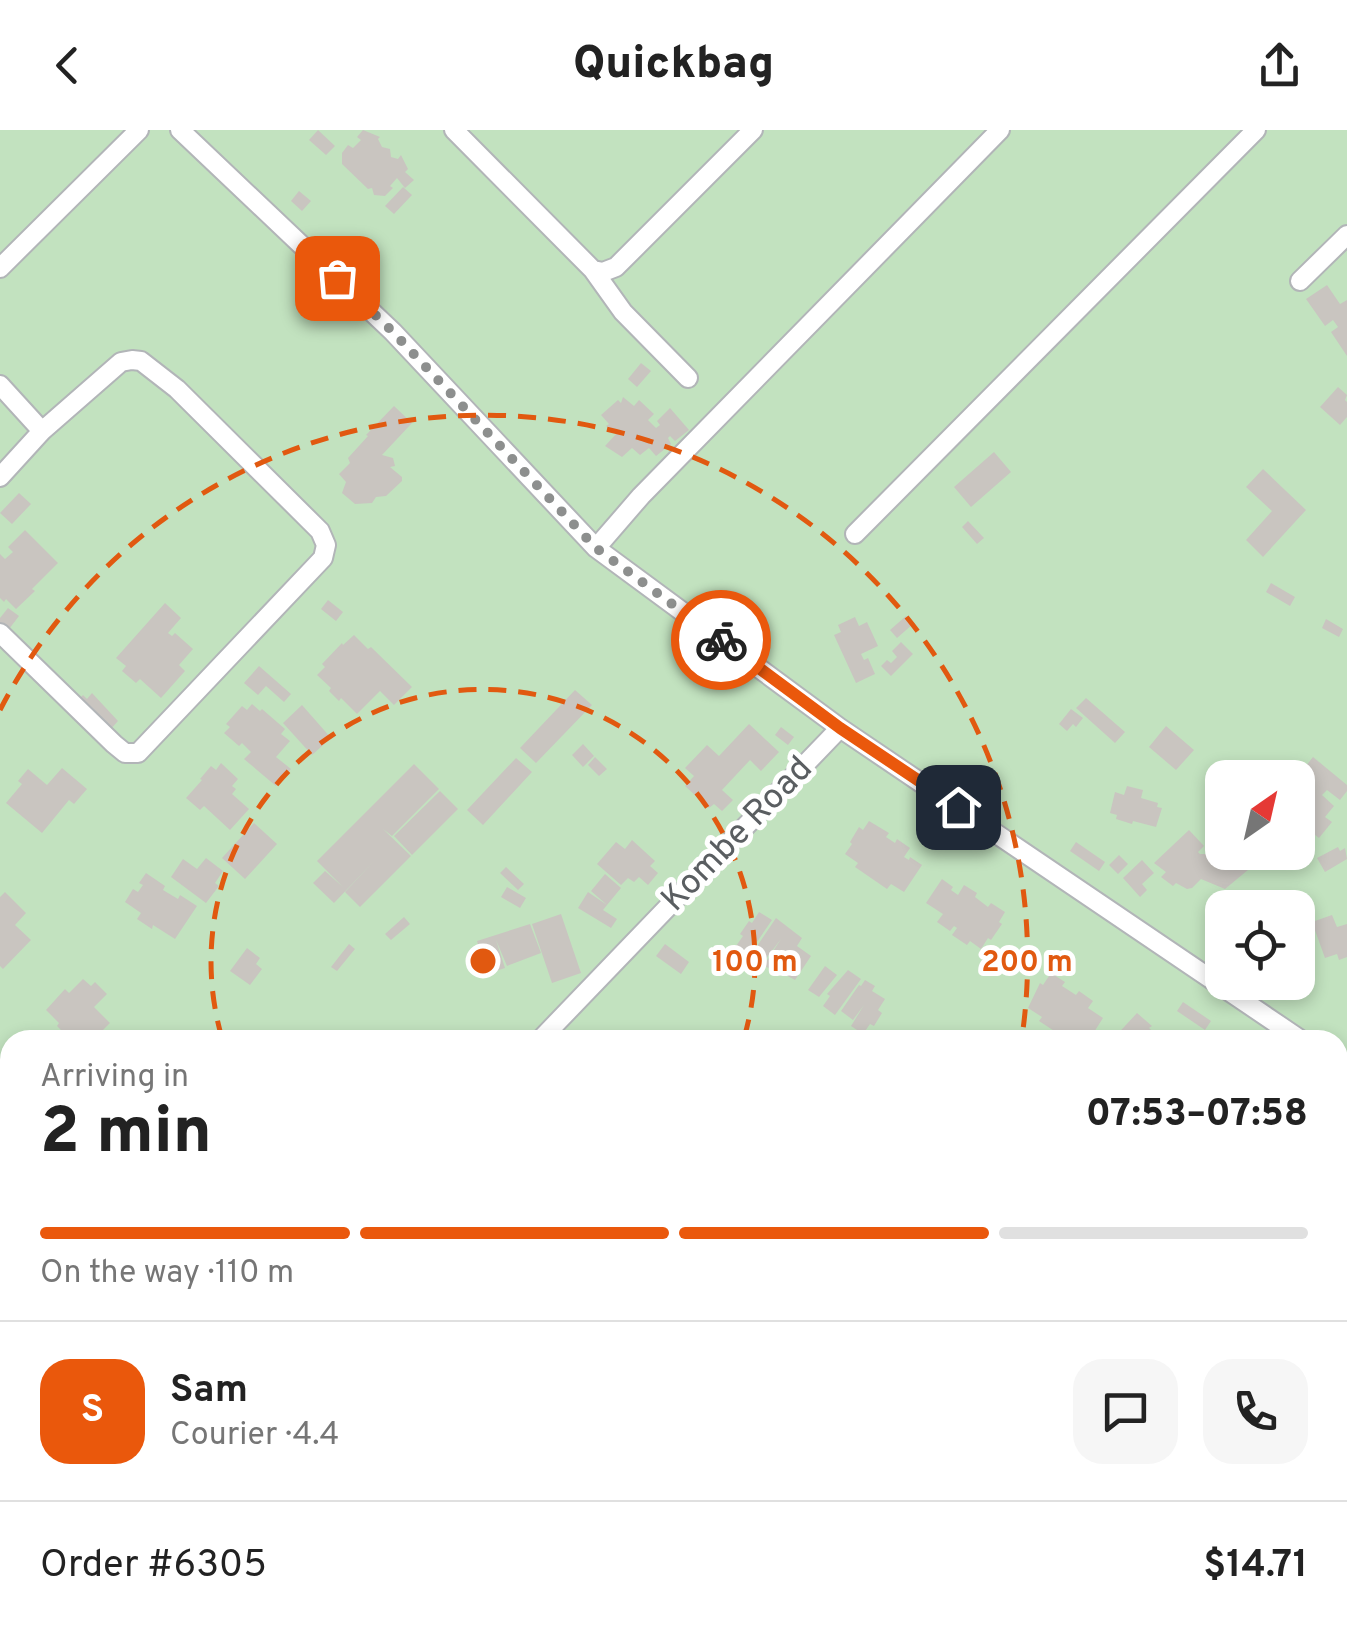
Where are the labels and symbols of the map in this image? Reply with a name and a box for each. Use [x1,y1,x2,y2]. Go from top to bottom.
pin [295,236,380,321]
courier [671,590,771,690]
street label: Kombe Road [653,748,823,922]
north arrow [1205,760,1315,870]
pin [916,765,1001,850]
centre of rings [465,943,501,979]
text: 100 m [712,945,798,982]
text: 200 m [981,945,1073,982]

